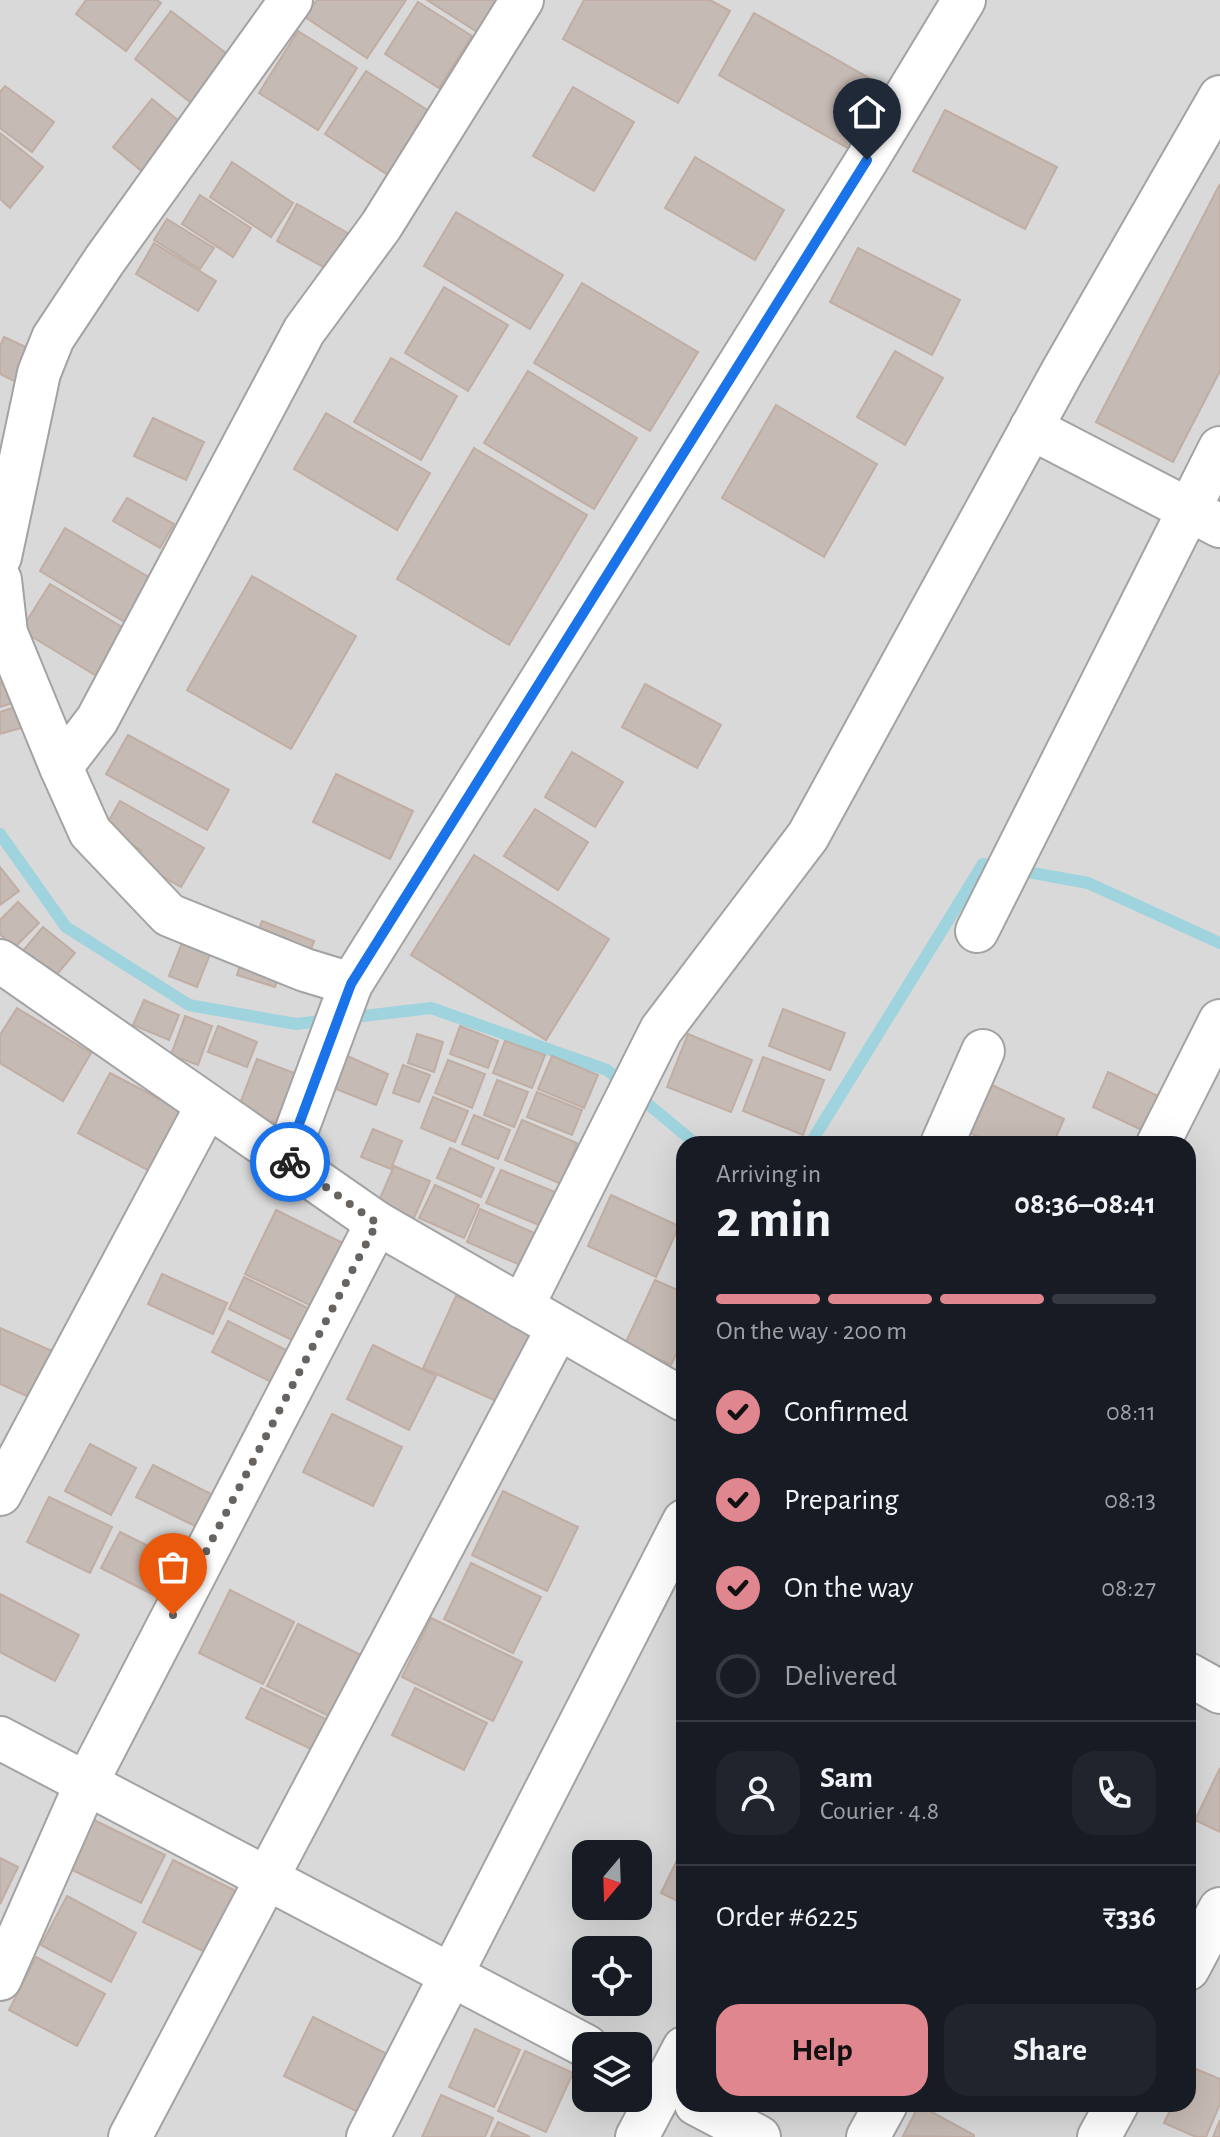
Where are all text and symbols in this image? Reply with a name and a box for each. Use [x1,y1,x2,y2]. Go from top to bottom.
pin [833,78,901,160]
icon: home [845,90,889,134]
courier [250,1122,330,1202]
icon: bike [268,1140,312,1184]
text: Arriving in [716,1161,821,1187]
text: 08:36–08:41 [1014,1189,1156,1219]
text: 2 min [716,1194,831,1246]
text: On the way · 200 m [716,1318,907,1344]
icon: check [716,1390,760,1434]
text: Confirmed [784,1397,908,1427]
text: 08:11 [1106,1399,1156,1425]
icon: check [716,1478,760,1522]
text: Preparing [784,1485,899,1515]
text: 08:13 [1104,1487,1156,1513]
pin [139,1533,207,1615]
icon: bag [151,1545,195,1589]
icon: check [716,1566,760,1610]
text: On the way [784,1573,913,1603]
text: 08:27 [1101,1575,1156,1601]
text: Delivered [784,1661,897,1691]
button: person [716,1751,800,1835]
button: phone [1072,1751,1156,1835]
text: Sam [820,1763,873,1793]
text: Courier · 4.8 [820,1798,939,1824]
north arrow [572,1840,652,1920]
map controls [572,1840,652,2112]
text: Order #6225 [716,1902,858,1932]
text: ₹336 [1103,1902,1156,1932]
button: locate [572,1936,652,2016]
button: Help [716,2004,928,2096]
button: Share [944,2004,1156,2096]
button: layers [572,2032,652,2112]

